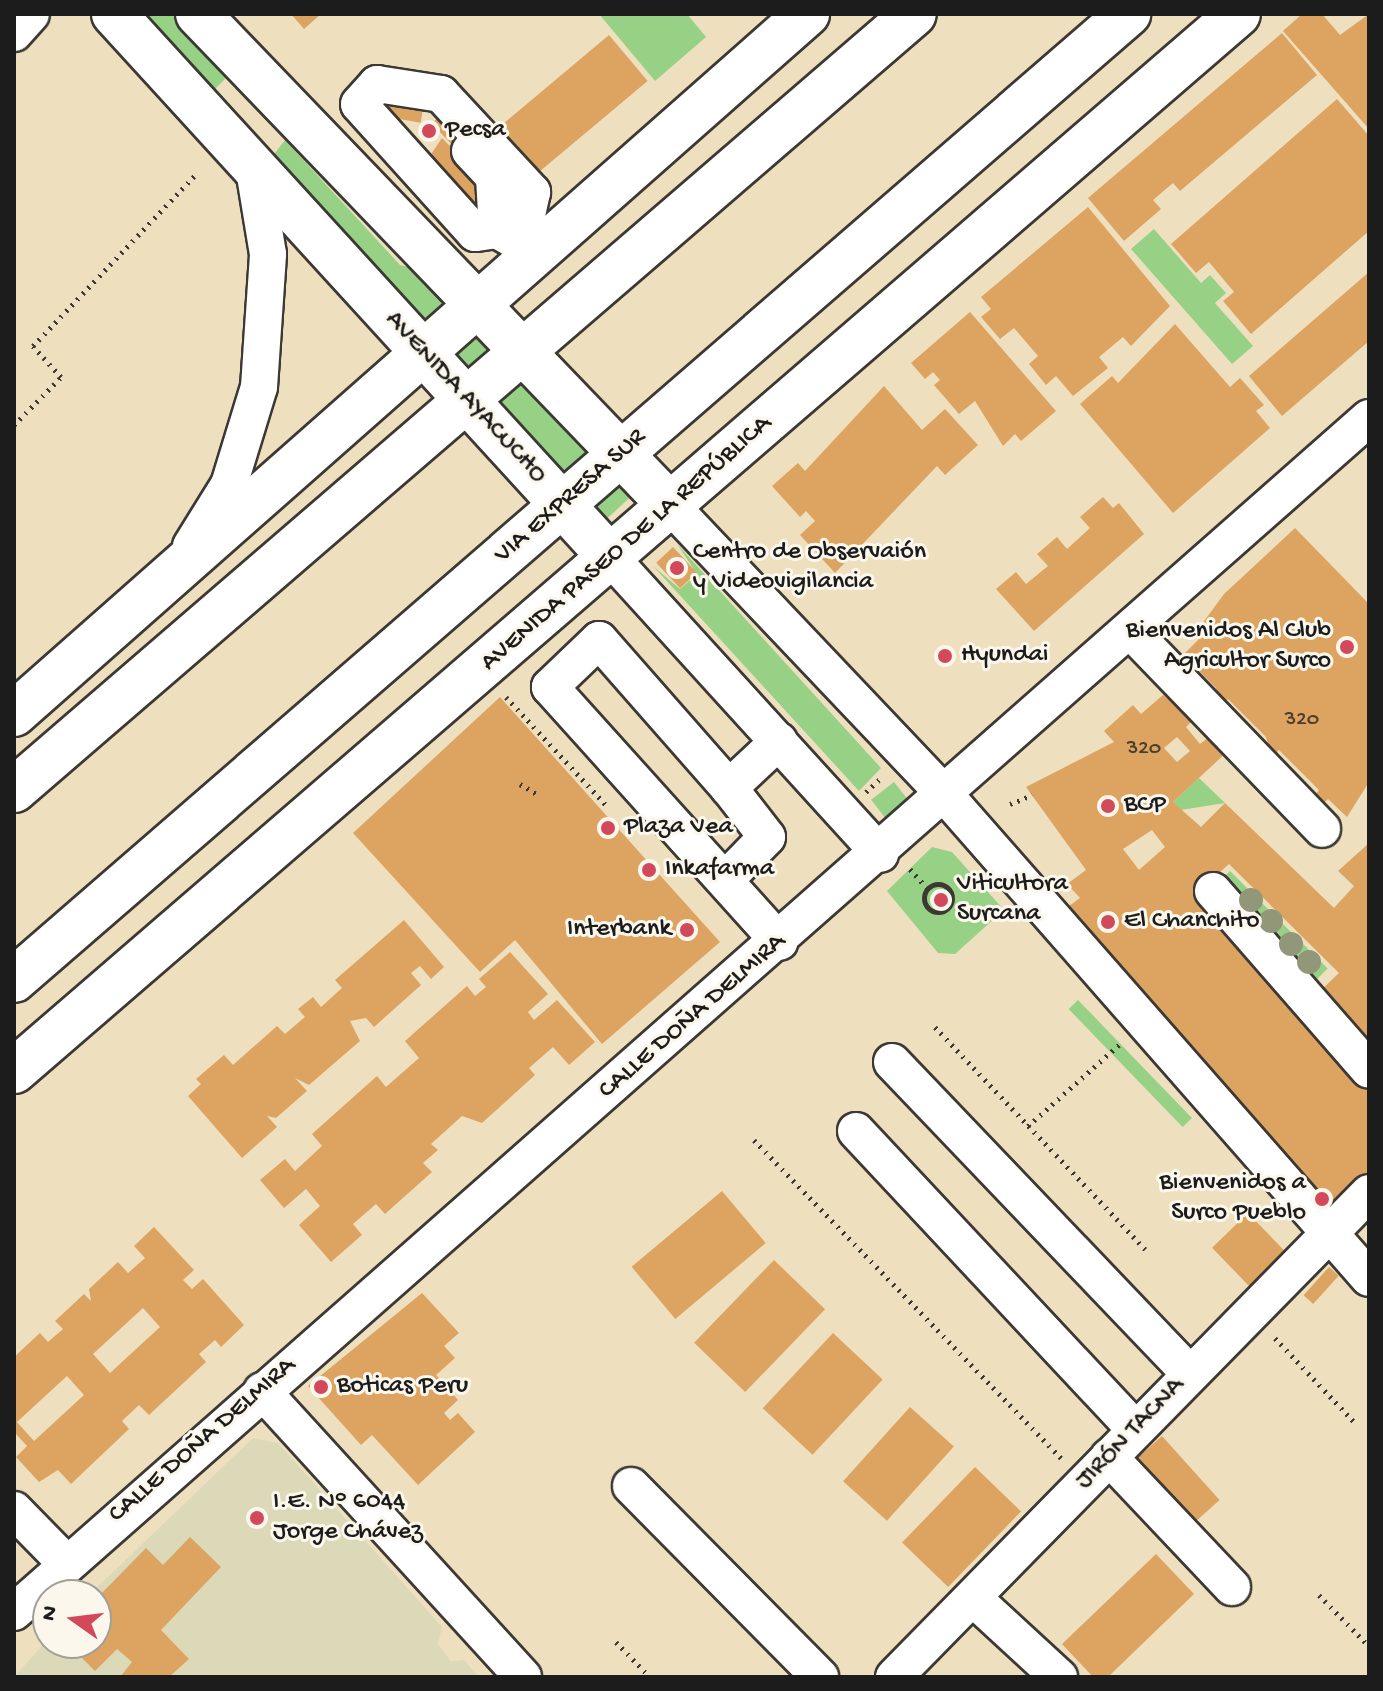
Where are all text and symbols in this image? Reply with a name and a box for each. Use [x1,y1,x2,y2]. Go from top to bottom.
place label: Pecsa [445,115,506,147]
marker: Pecsa [420,122,438,140]
street label: AVENIDA AYACUCHO [377,305,553,491]
street label: AVENIDA PASEO DE LA REPÚBLICA [475,409,779,679]
street label: VIA EXPRESA SUR [489,423,653,571]
place label: Centro de Observaión y Videovigilancia [693,537,926,598]
marker: Centro de Observaión y Videovigilancia [668,559,686,577]
place label: Bienvenidos Al Club Agricultor Surco [1126,616,1331,678]
marker: Bienvenidos Al Club Agricultor Surco [1338,638,1356,656]
place label: Hyundai [961,640,1048,672]
marker: Hyundai [936,647,954,665]
house number: 320 [1285,708,1319,734]
house number: 320 [1127,737,1161,763]
place label: BCP [1124,790,1166,822]
marker: BCP [1099,797,1117,815]
place label: Plaza Vea [624,812,733,844]
marker: Plaza Vea [599,819,617,837]
place label: Inkafarma [665,854,774,886]
marker: Inkafarma [640,861,658,879]
place label: Viticultora Surcana [957,869,1068,930]
marker: Viticultora Surcana [932,891,950,909]
place label: El Chanchito [1124,906,1259,938]
marker: El Chanchito [1099,913,1117,931]
place label: Interbank [567,914,671,946]
marker: Interbank [678,921,696,939]
street label: CALLE DOÑA DELMIRA [593,927,793,1107]
place label: Bienvenidos a Surco Pueblo [1160,1168,1306,1230]
marker: Bienvenidos a Surco Pueblo [1313,1190,1331,1208]
street label: CALLE DOÑA DELMIRA [103,1351,303,1531]
place label: Boticas Peru [337,1371,468,1403]
street label: JIRÓN TACNA [1070,1371,1192,1497]
marker: Boticas Peru [312,1378,330,1396]
place label: I.E. N° 6044 Jorge Chávez [273,1487,423,1548]
marker: I.E. N° 6044 Jorge Chávez [248,1509,266,1527]
north arrow [32,1579,112,1659]
text: N [36,1604,65,1624]

